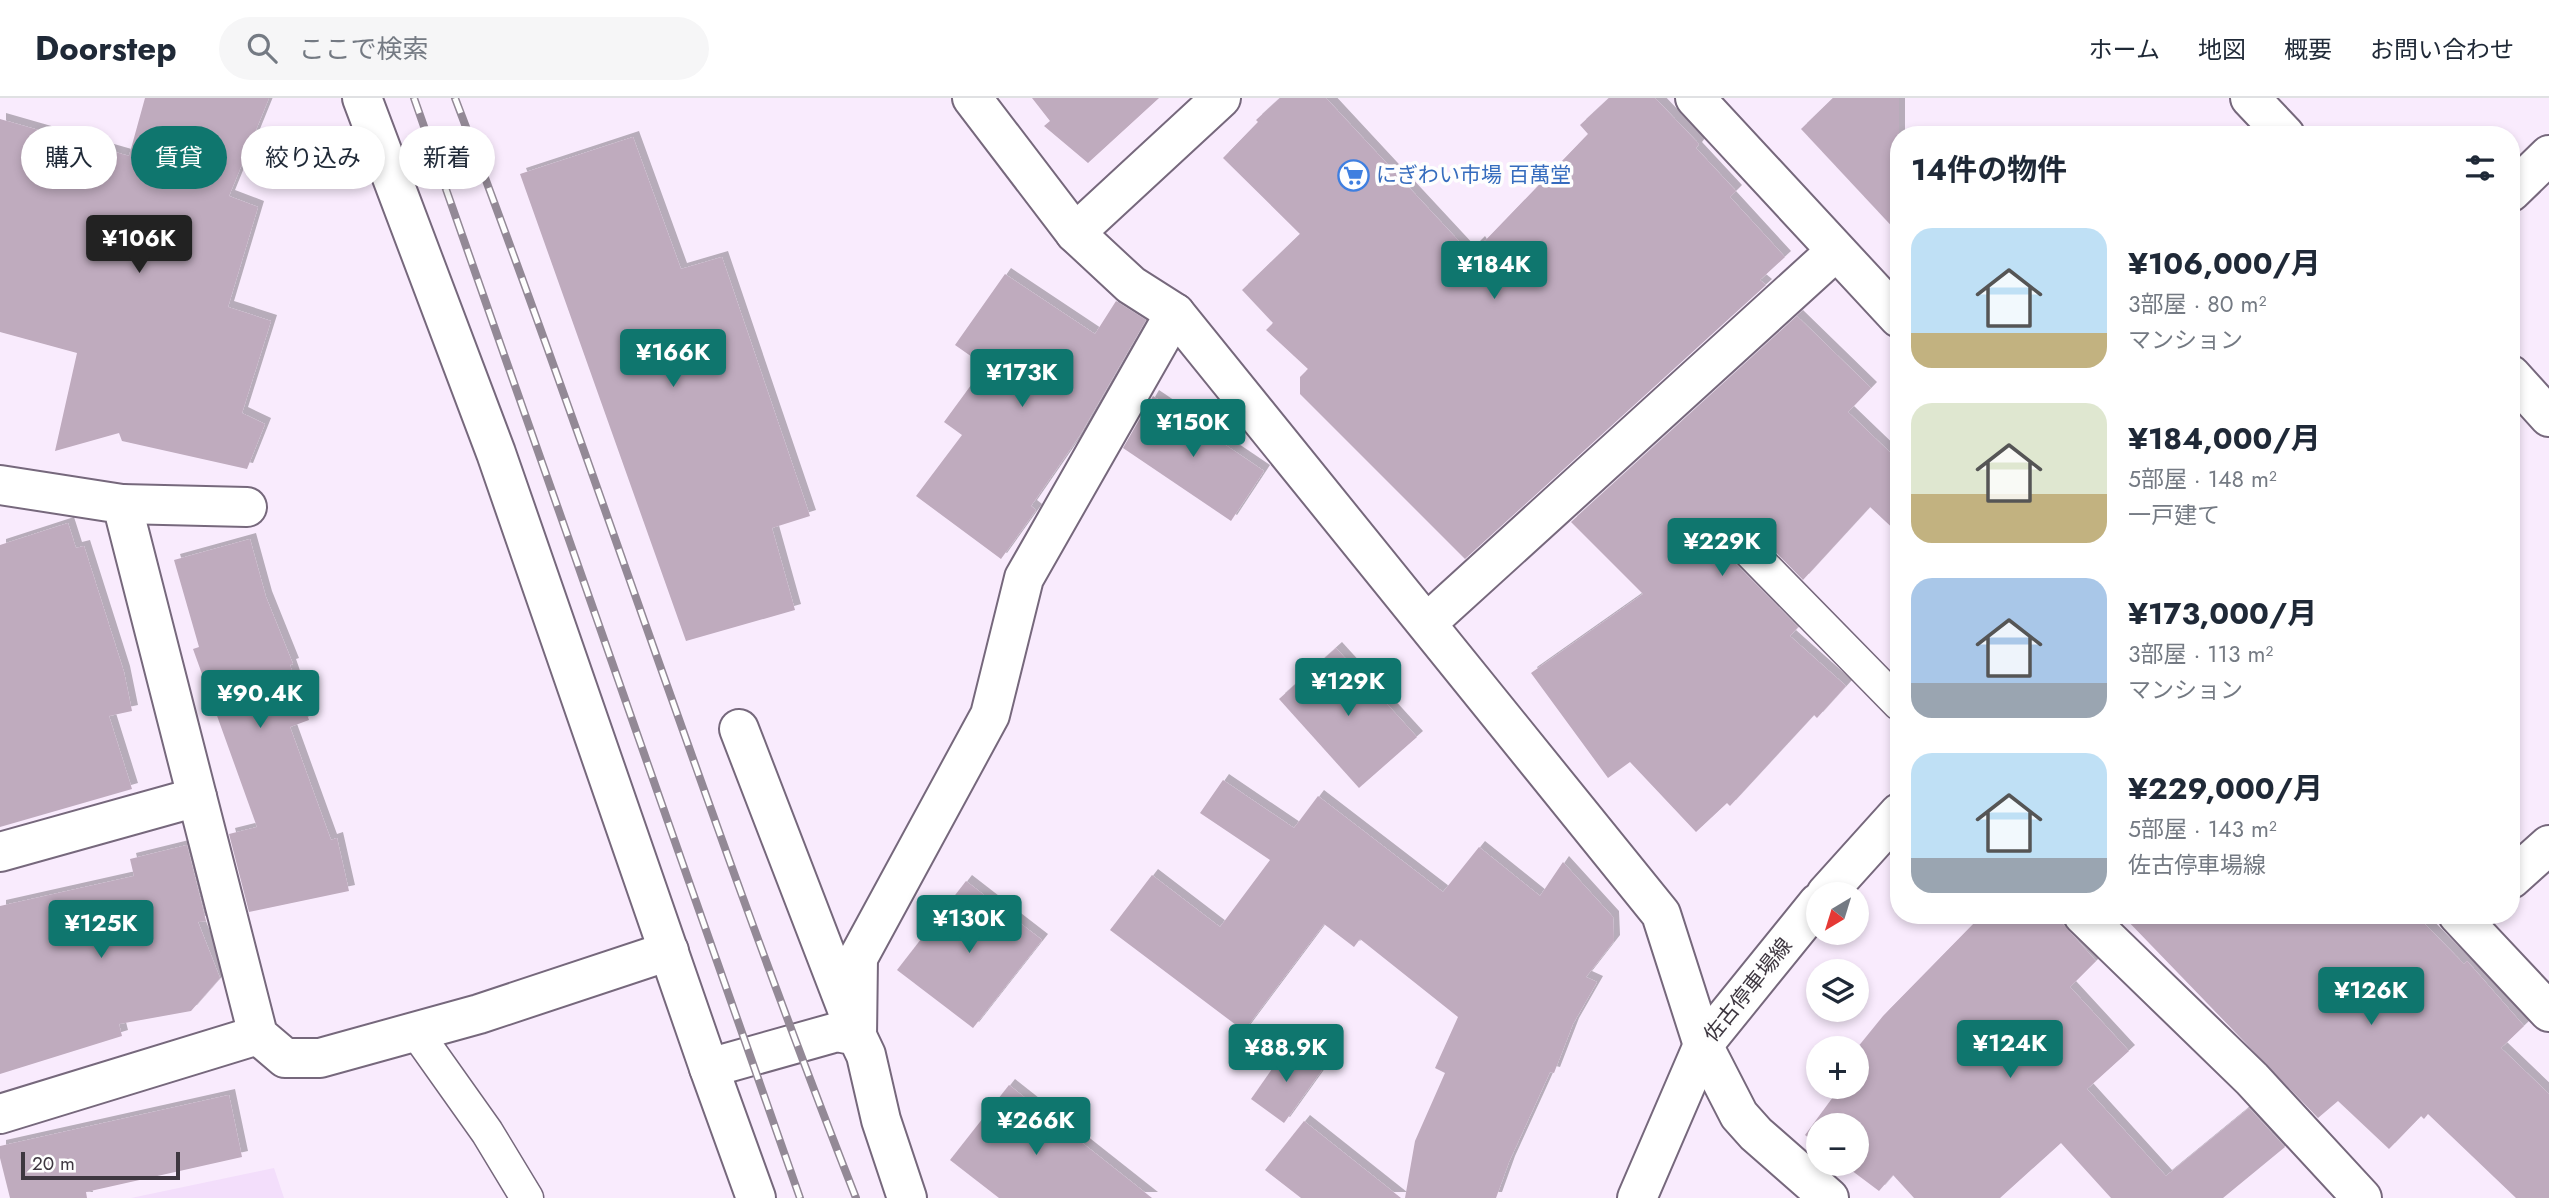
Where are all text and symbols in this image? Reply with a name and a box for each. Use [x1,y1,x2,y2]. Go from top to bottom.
search box [219,17,709,80]
text: Doorstep [35,25,177,72]
icon: search [243,29,281,67]
text: ここで検索 [299,30,429,68]
text: ホーム [2089,32,2160,67]
text: 地図 [2198,32,2246,67]
text: 概要 [2284,32,2332,67]
text: お問い合わせ [2370,32,2514,67]
chip: 購入 [21,126,117,189]
chip: 賃貸 [131,126,227,189]
chip: 絞り込み [241,126,385,189]
chip: 新着 [399,126,495,189]
text: 14件の物件 [1911,148,2067,191]
icon: filters [2461,149,2499,187]
supermarket icon: にぎわい市場 百萬堂 [1336,158,1370,192]
place label: にぎわい市場 百萬堂 [1376,160,1571,190]
pin: ¥106K [90,216,188,275]
text: ¥106K [102,221,176,255]
pin: ¥184K [1445,242,1543,301]
text: ¥106,000/月 [2128,242,2321,285]
text: ¥184K [1457,247,1531,281]
icon: home [1967,256,2051,340]
text: 3部屋 · 80 m² [2128,287,2266,321]
text: マンション [2128,323,2243,357]
pin: ¥166K [624,330,722,389]
text: ¥166K [636,335,710,369]
pin: ¥173K [973,350,1071,409]
text: ¥173K [986,355,1058,389]
pin: ¥150K [1144,400,1242,459]
text: ¥150K [1156,405,1230,439]
text: ¥184,000/月 [2128,417,2321,460]
icon: home [1967,431,2051,515]
text: 5部屋 · 148 m² [2128,462,2277,496]
text: 一戸建て [2128,498,2220,532]
pin: ¥229K [1673,518,1771,578]
text: ¥229K [1683,524,1761,558]
text: ¥173,000/月 [2128,592,2317,635]
icon: home [1967,606,2051,690]
text: 3部屋 · 113 m² [2128,637,2273,671]
pin: ¥129K [1299,658,1397,718]
text: ¥129K [1311,664,1385,698]
pin: ¥90.4K [203,670,317,730]
text: マンション [2128,673,2243,707]
text: ¥90.4K [217,676,303,710]
text: ¥229,000/月 [2128,767,2323,810]
icon: home [1967,781,2051,865]
text: 5部屋 · 143 m² [2128,812,2277,846]
text: 佐古停車場線 [2128,848,2266,882]
north arrow [1806,882,1869,945]
map controls [1806,882,1869,1176]
pin: ¥130K [920,896,1018,955]
pin: ¥125K [52,900,150,960]
text: ¥130K [933,901,1005,935]
text: ¥125K [64,906,138,940]
street label: 佐古停車場線 [1697,932,1799,1048]
button: layers [1806,959,1869,1022]
pin: ¥126K [2322,968,2420,1027]
text: ¥126K [2334,973,2408,1007]
pin: ¥124K [1961,1020,2059,1080]
pin: ¥88.9K [1229,1024,1343,1084]
text: ¥124K [1973,1026,2047,1060]
text: ¥88.9K [1245,1030,1327,1064]
button: + [1806,1036,1869,1099]
pin: ¥266K [987,1098,1085,1157]
text: ¥266K [997,1103,1075,1137]
button: − [1806,1113,1869,1176]
scale bar [21,1149,180,1181]
text: 20 m [32,1150,75,1177]

